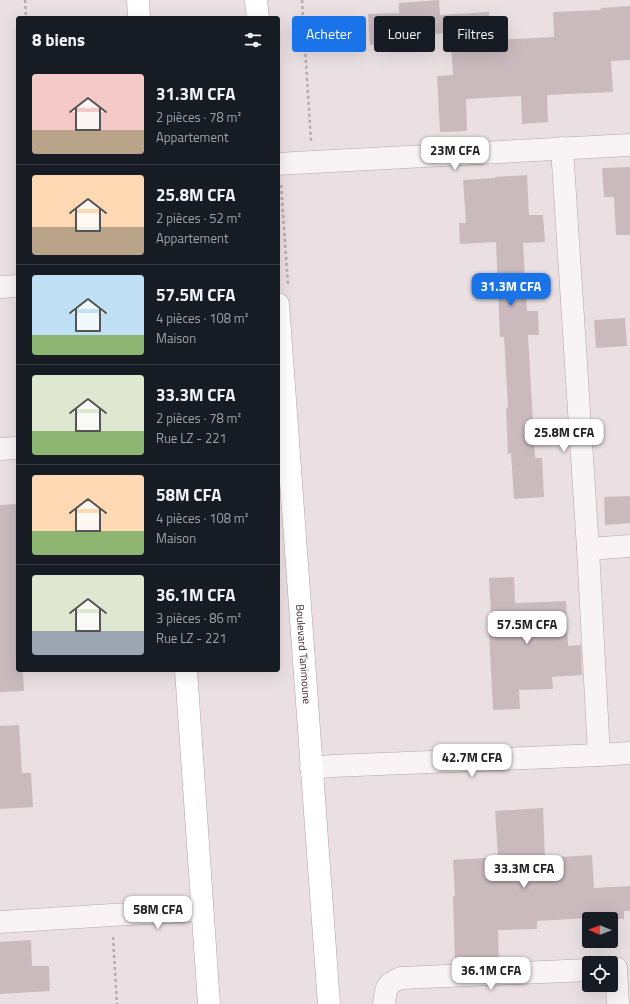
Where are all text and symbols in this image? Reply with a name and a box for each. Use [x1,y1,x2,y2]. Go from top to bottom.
chip: Acheter [292,16,366,52]
chip: Louer [374,16,435,52]
chip: Filtres [443,16,508,52]
text: 8 biens [32,27,85,53]
icon: filters [242,29,264,51]
text: 31.3M CFA [156,81,235,107]
icon: home [64,90,112,138]
text: 2 pièces · 78 m² [156,107,241,127]
text: Appartement [156,127,229,147]
pin: 23M CFA [418,137,492,171]
text: 23M CFA [430,140,480,160]
text: 25.8M CFA [156,182,235,208]
icon: home [64,191,112,239]
text: 2 pièces · 52 m² [156,208,241,228]
text: Appartement [156,228,229,248]
pin: 31.3M CFA [465,273,557,307]
text: 31.3M CFA [481,276,541,296]
text: 57.5M CFA [156,282,235,308]
icon: home [64,291,112,339]
text: 4 pièces · 108 m² [156,308,248,328]
text: Maison [156,328,196,348]
text: 33.3M CFA [156,382,235,408]
icon: home [64,391,112,439]
text: 2 pièces · 78 m² [156,408,241,428]
pin: 25.8M CFA [518,419,610,453]
text: 25.8M CFA [534,422,594,442]
text: Rue LZ - 221 [156,428,227,448]
text: 58M CFA [156,482,222,508]
icon: home [64,491,112,539]
text: 4 pièces · 108 m² [156,508,248,528]
text: Maison [156,528,196,548]
text: 36.1M CFA [156,582,235,608]
icon: home [64,591,112,639]
street label: Boulevard Tanimoune [292,604,315,705]
text: 3 pièces · 86 m² [156,608,241,628]
pin: 57.5M CFA [481,611,573,645]
text: 57.5M CFA [497,614,557,634]
text: Rue LZ - 221 [156,628,227,648]
pin: 42.7M CFA [426,744,518,778]
text: 42.7M CFA [442,747,502,767]
pin: 33.3M CFA [478,855,570,889]
text: 33.3M CFA [494,858,554,878]
pin: 58M CFA [121,896,195,930]
text: 58M CFA [133,899,183,919]
north arrow [582,912,618,948]
map controls [582,912,618,992]
button: locate [582,956,618,992]
pin: 36.1M CFA [445,957,537,991]
text: 36.1M CFA [461,960,521,980]

